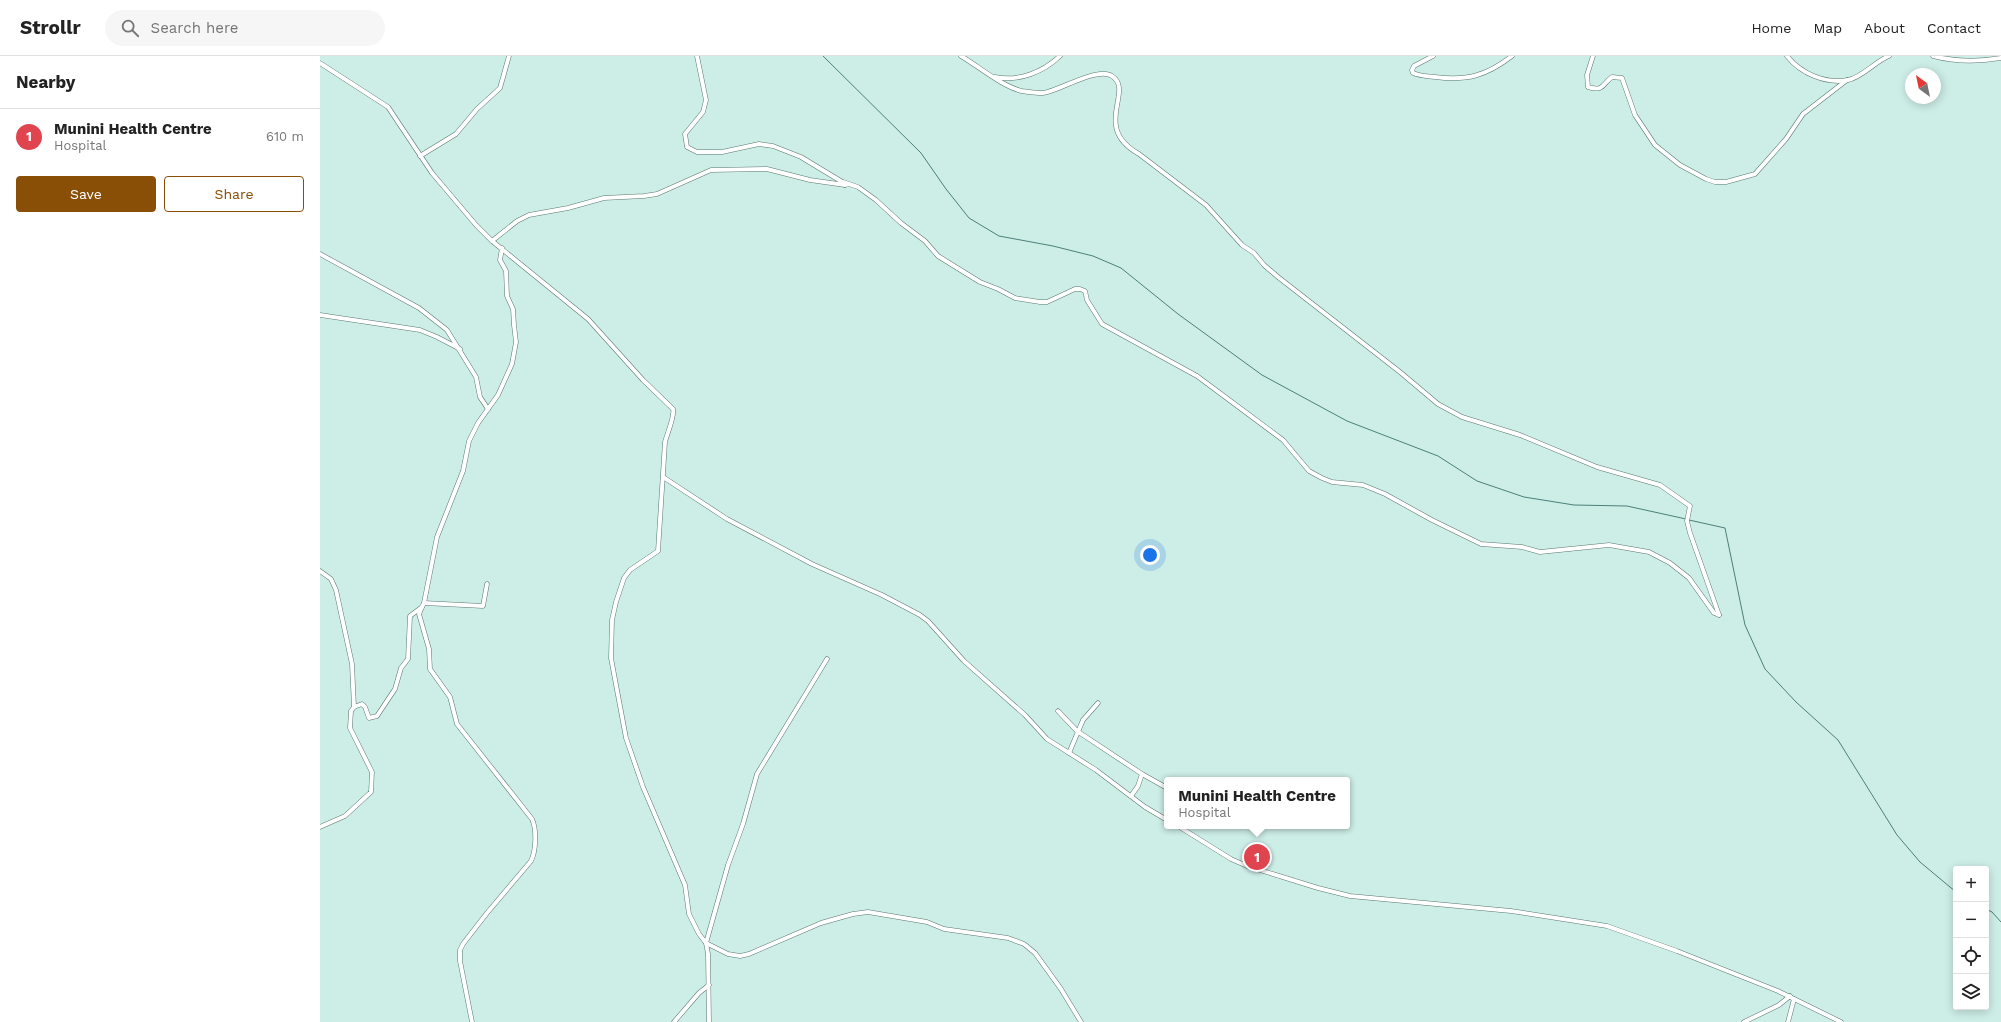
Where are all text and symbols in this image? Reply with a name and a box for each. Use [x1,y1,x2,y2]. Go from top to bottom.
search box [105,10,385,46]
text: Strollr [20,16,81,39]
icon: search [119,17,141,39]
text: Search here [151,19,239,37]
text: Home [1751,20,1791,36]
text: Map [1813,20,1842,36]
text: About [1864,20,1905,36]
text: Contact [1927,20,1981,36]
north arrow [1905,68,1941,104]
text: Nearby [16,72,75,92]
text: Munini Health Centre [54,120,212,138]
text: 1 [26,129,32,144]
text: 610 m [266,129,304,144]
text: Hospital [54,138,106,153]
button: Save [16,176,156,212]
button: Share [164,176,304,212]
your location [1140,545,1160,565]
popup [1164,777,1350,829]
text: Munini Health Centre [1178,787,1336,805]
text: Hospital [1178,805,1231,820]
pin: 1 [1244,842,1270,872]
map controls [1953,866,1989,1010]
button: + [1953,866,1989,902]
button: − [1953,902,1989,938]
button: locate [1953,938,1989,974]
button: layers [1953,974,1989,1010]

